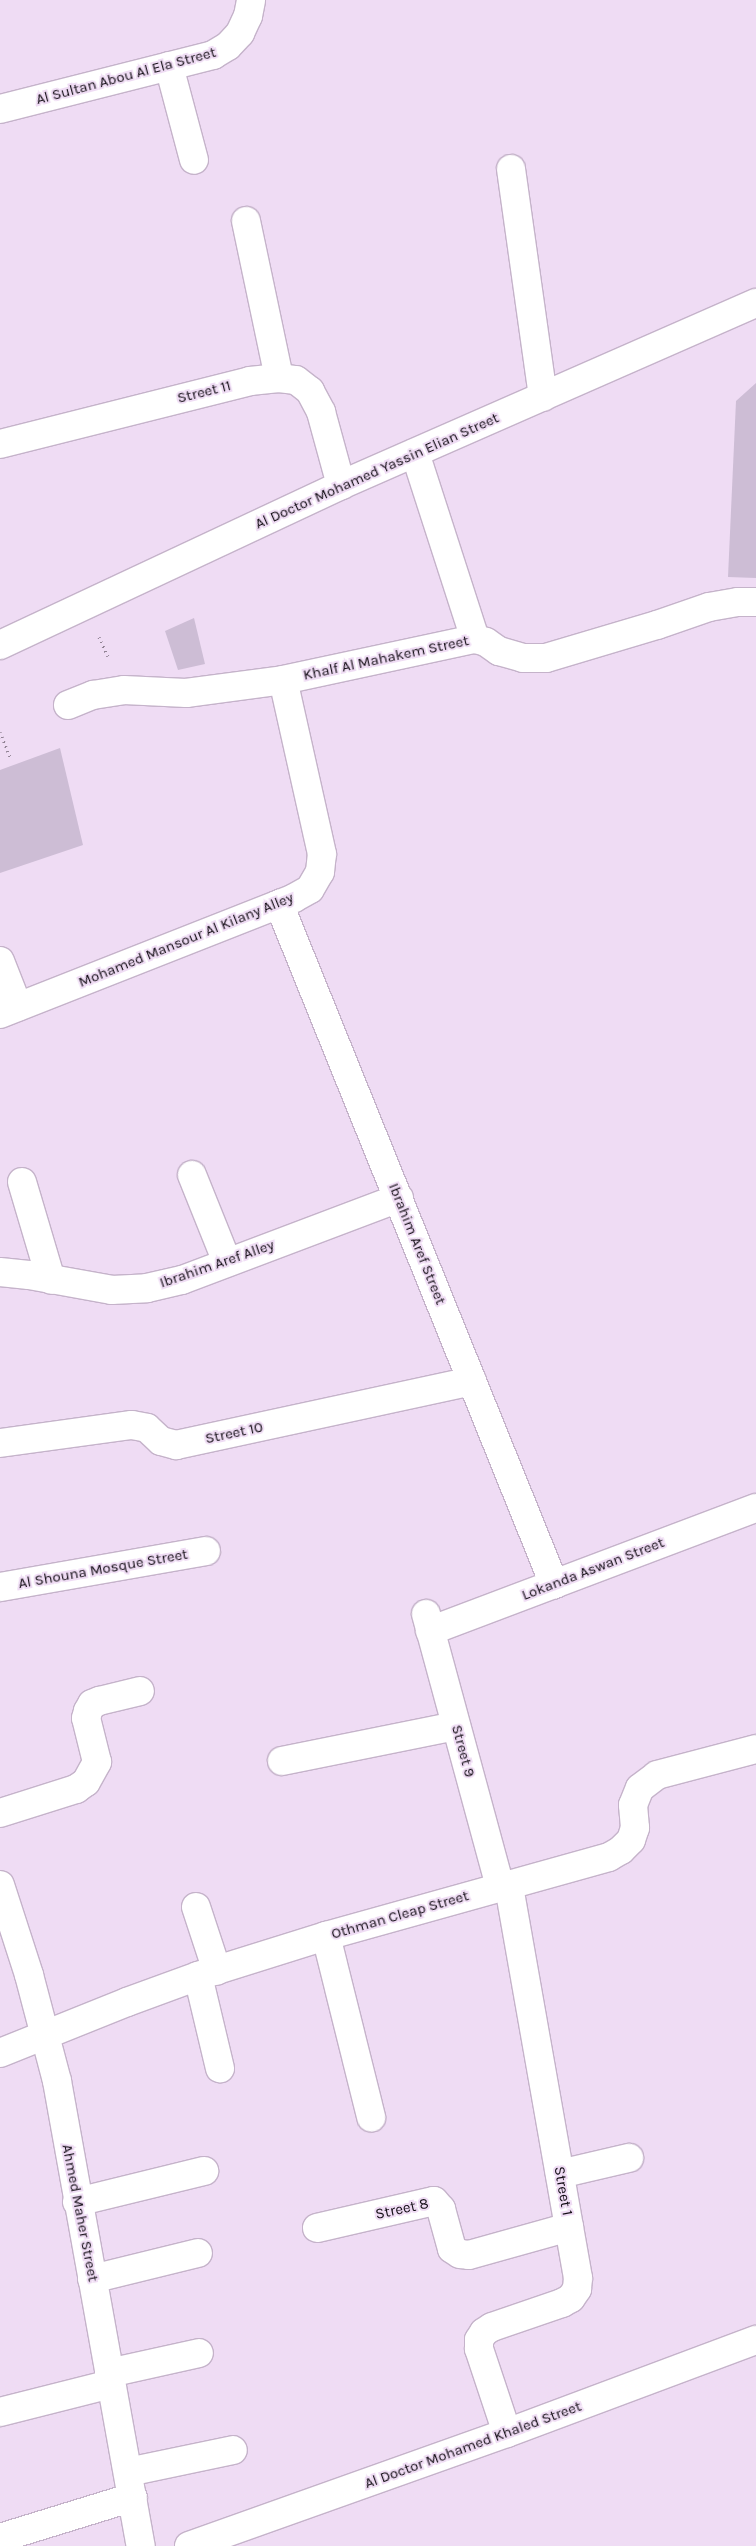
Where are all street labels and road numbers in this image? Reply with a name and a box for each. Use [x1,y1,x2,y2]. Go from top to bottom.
street label: Al Sultan Abou Al Ela Street [34,43,218,109]
street label: Street 11 [175,377,233,407]
street label: Al Doctor Mohamed Yassin Elian Street [252,409,502,533]
street label: Khalf Al Mahakem Street [302,632,470,684]
street label: Mohamed Mansour Al Kilany Alley [76,889,296,991]
street label: Ibrahim Aref Street [384,1181,450,1307]
street label: Ibrahim Aref Alley [157,1236,277,1292]
street label: Street 10 [203,1418,265,1448]
street label: Lokanda Aswan Street [519,1534,667,1604]
street label: Al Shouna Mosque Street [17,1545,189,1593]
street label: Street 9 [447,1723,479,1779]
street label: Othman Cleap Street [329,1887,471,1943]
street label: Ahmed Maher Street [58,2143,102,2283]
street label: Street 1 [550,2165,576,2217]
street label: Street 8 [374,2195,430,2223]
street label: Al Doctor Mohamed Khaled Street [362,2397,584,2493]

